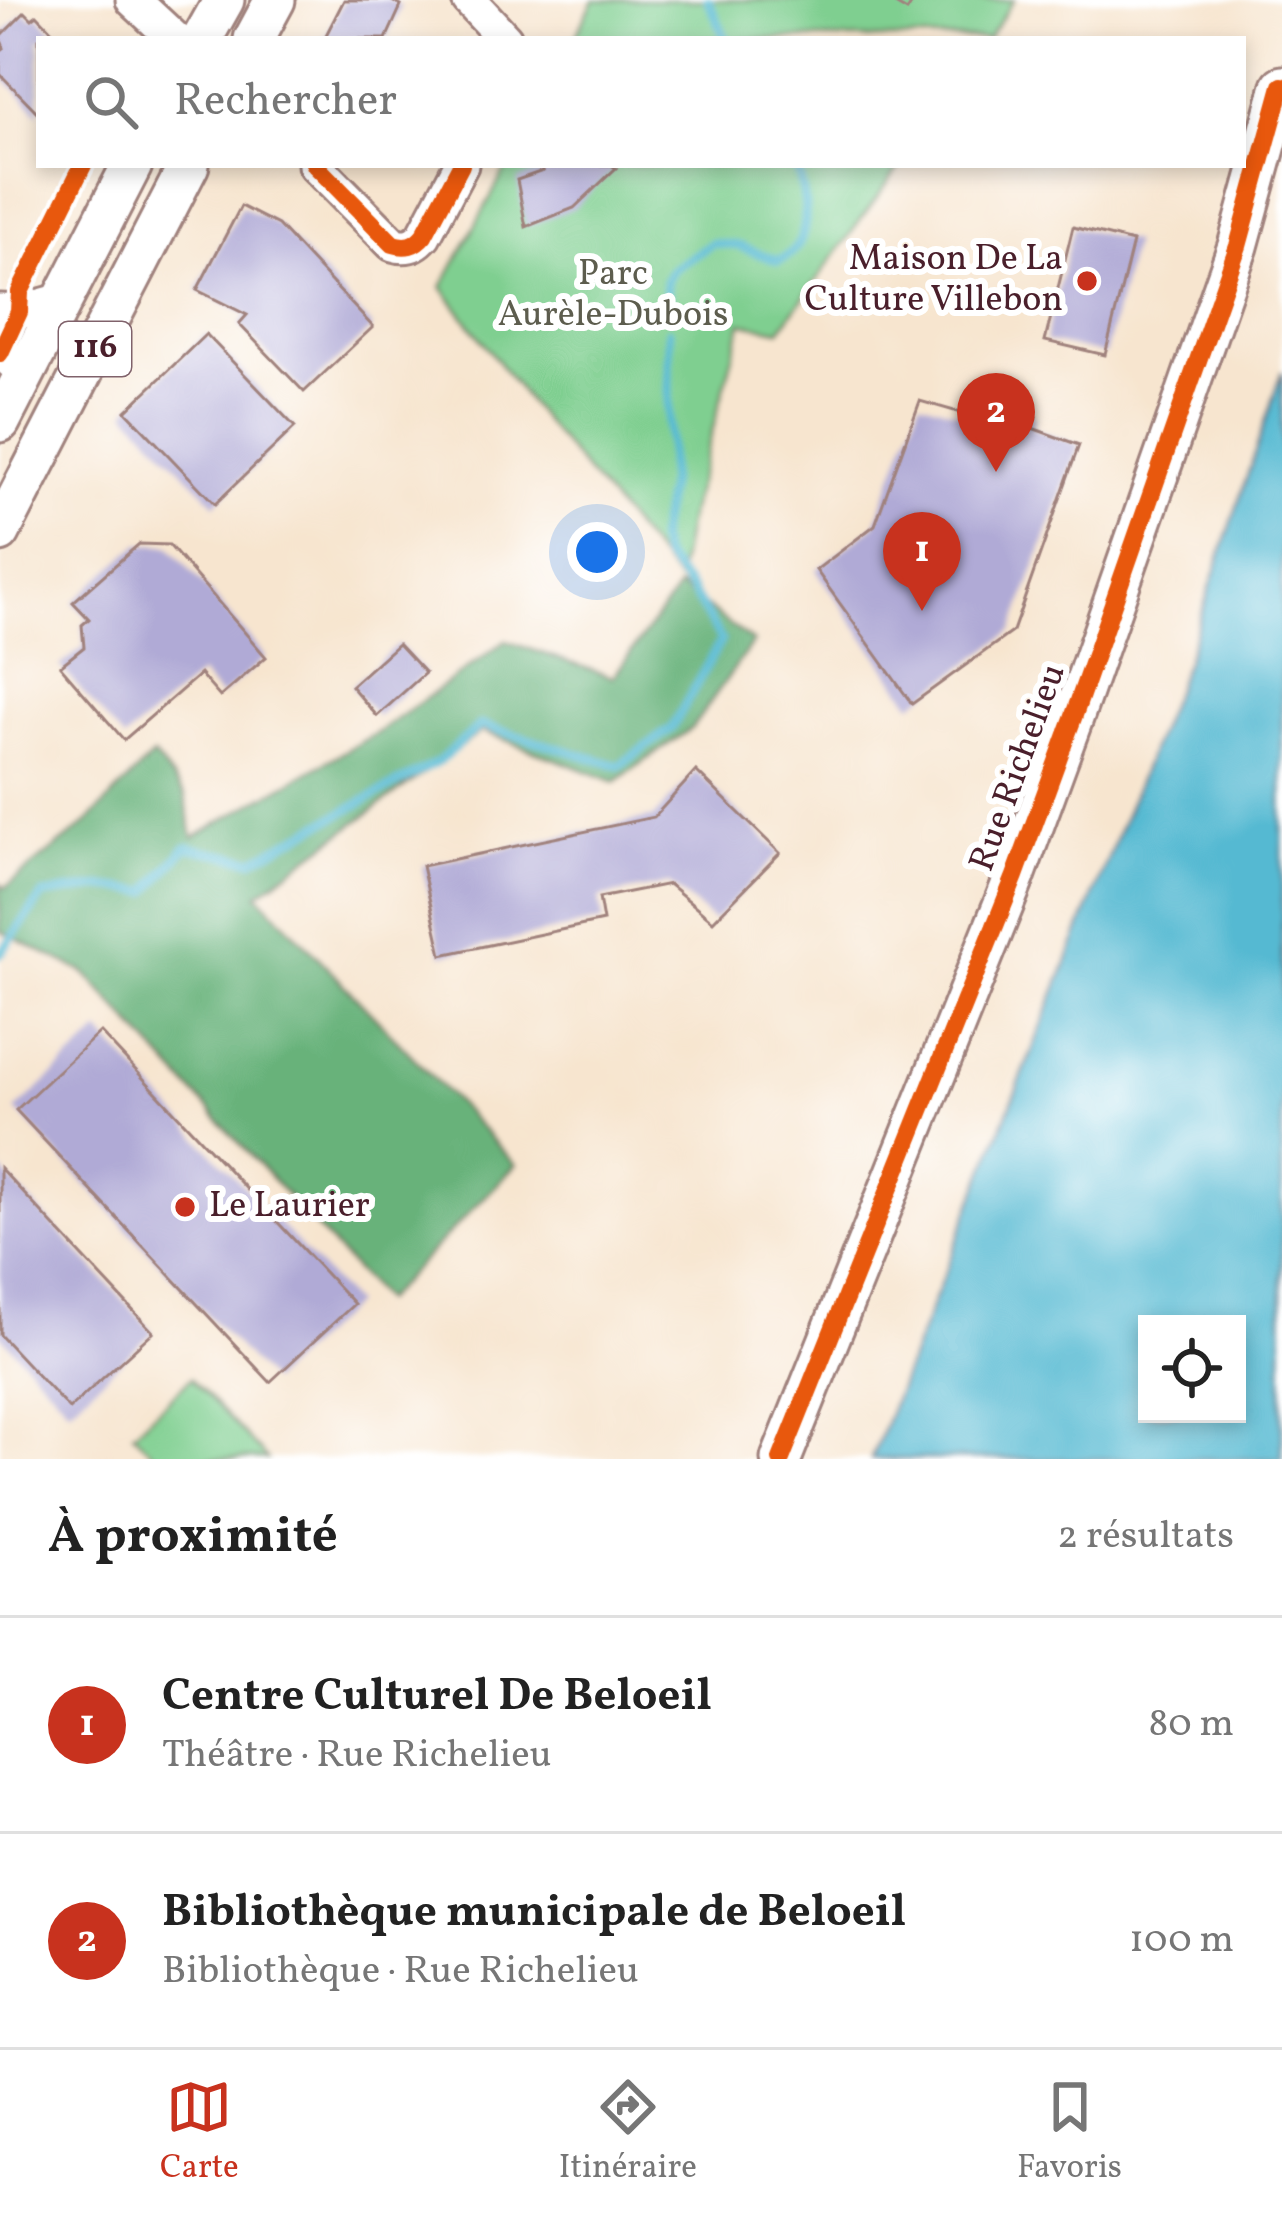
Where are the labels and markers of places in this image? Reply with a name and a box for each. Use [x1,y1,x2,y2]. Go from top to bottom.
place label: Maison De La Culture Villebon [805,235,1063,326]
marker: Maison De La Culture Villebon [1074,268,1100,294]
pin: 2 [957,373,1035,472]
pin: 1 [883,512,961,611]
place label: Le Laurier [209,1182,370,1232]
marker: Le Laurier [172,1194,198,1220]

